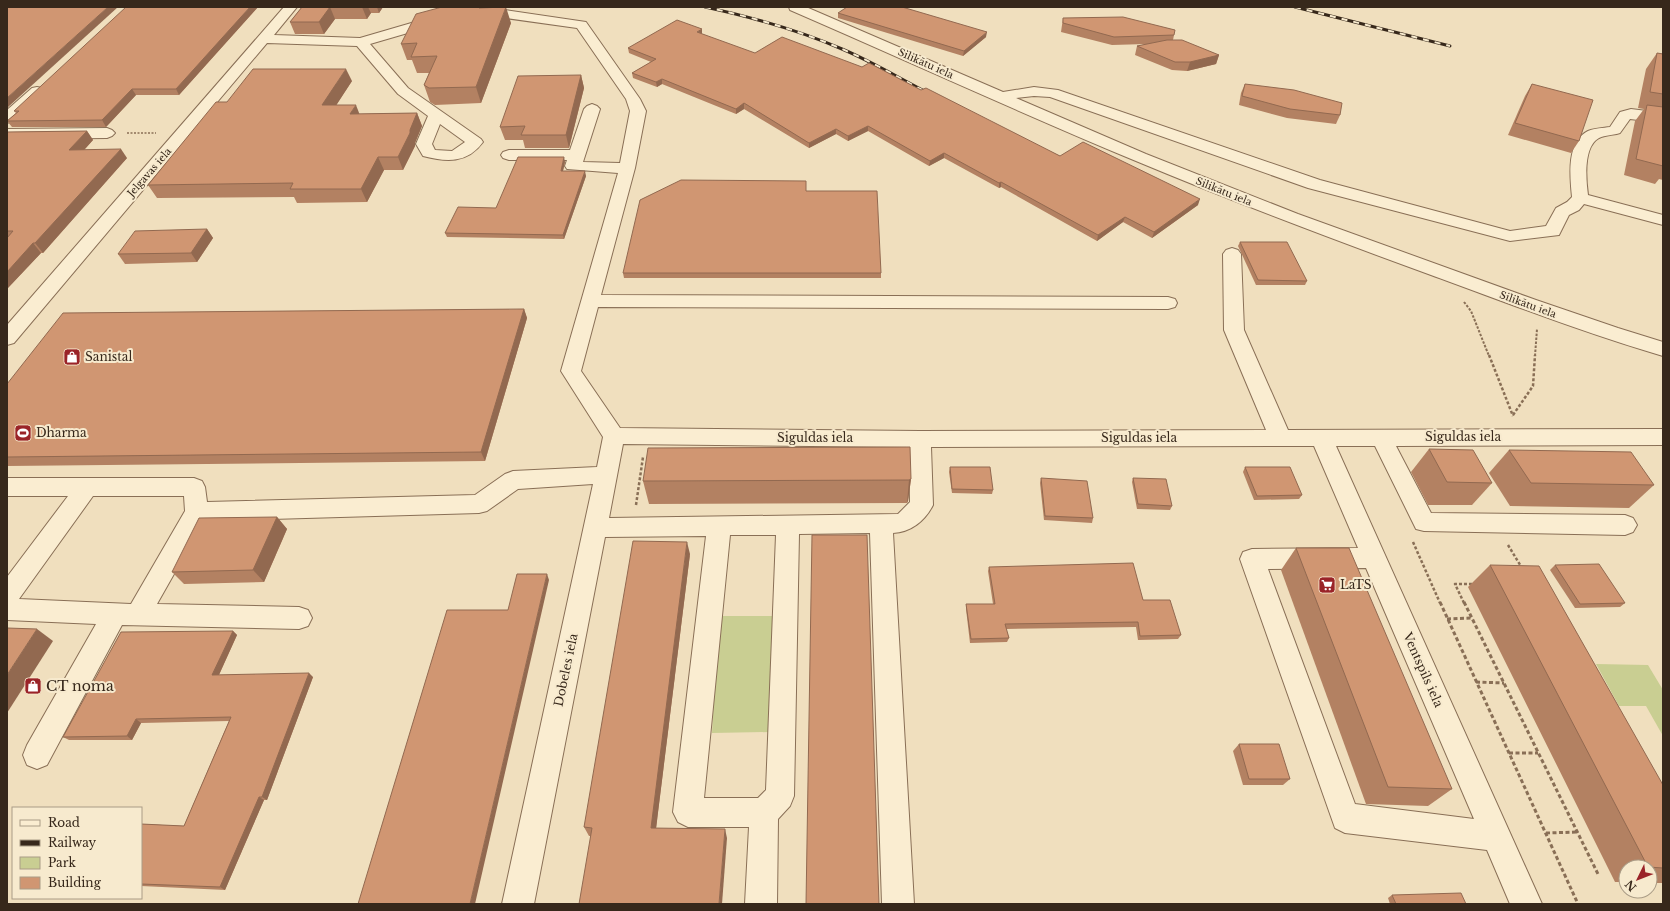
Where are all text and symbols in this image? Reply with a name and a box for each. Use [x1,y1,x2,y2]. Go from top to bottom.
street label: Silikātu iela [896,45,956,82]
street label: Jelgavas iela [123,145,175,201]
street label: Silikātu iela [1194,174,1254,209]
street label: Silikātu iela [1498,288,1558,321]
shop icon: Sanistal [62,347,82,367]
place label: Sanistal [85,349,132,364]
sports icon: Dharma [13,423,33,443]
place label: Dharma [36,425,87,440]
street label: Siguldas iela [1425,429,1501,444]
street label: Siguldas iela [777,430,853,445]
street label: Siguldas iela [1101,430,1177,445]
supermarket icon: LaTS [1317,575,1337,595]
place label: LaTS [1340,577,1372,592]
street label: Ventspils iela [1400,629,1447,710]
street label: Dobeles iela [550,632,581,708]
shop icon: CT noma [23,676,43,696]
place label: CT noma [46,677,114,695]
legend [12,807,142,899]
text: Road [48,815,80,830]
text: Railway [48,835,97,850]
text: Park [48,855,76,870]
north arrow [1618,859,1658,899]
text: Building [48,875,102,890]
text: N [1622,877,1639,894]

